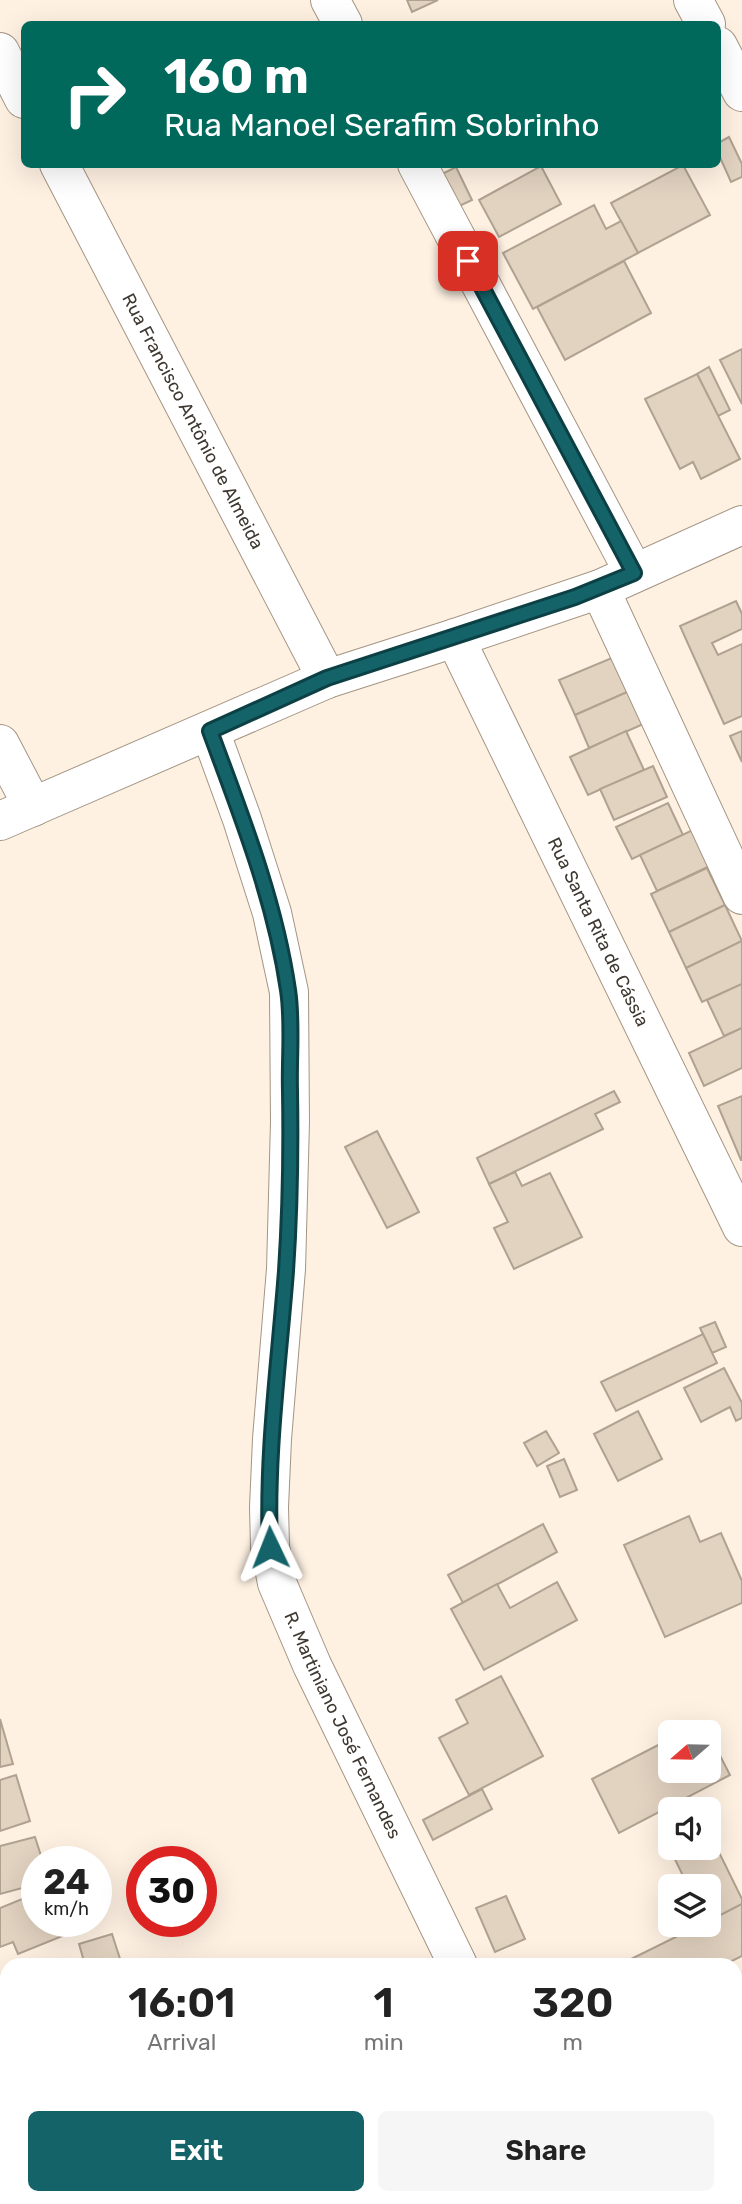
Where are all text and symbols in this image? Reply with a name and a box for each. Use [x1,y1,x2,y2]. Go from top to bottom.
text: 160 m [164,47,309,105]
icon: right [49,49,140,140]
text: Rua Manoel Serafim Sobrinho [164,106,600,144]
pin [438,231,498,291]
icon: arrive [449,242,487,280]
street label: Rua Francisco Antônio de Almeida [117,290,268,553]
street label: Rua Santa Rita de Cássia [543,834,654,1030]
position arrow [233,1510,307,1584]
street label: R. Martiniano José Fernandes [280,1608,406,1842]
north arrow [658,1720,721,1783]
map controls [658,1720,721,1937]
button: sound [658,1797,721,1860]
speed limit sign: 30 [126,1846,217,1937]
text: 24 [43,1861,90,1903]
button: layers [658,1874,721,1937]
text: km/h [44,1898,89,1920]
text: 16:01 [128,1978,235,2028]
text: 1 [374,1978,394,2028]
text: 320 [532,1978,614,2028]
text: Arrival [147,2028,216,2056]
text: min [364,2028,404,2056]
text: m [563,2028,583,2056]
button: Exit [28,2111,364,2191]
button: Share [378,2111,714,2191]

